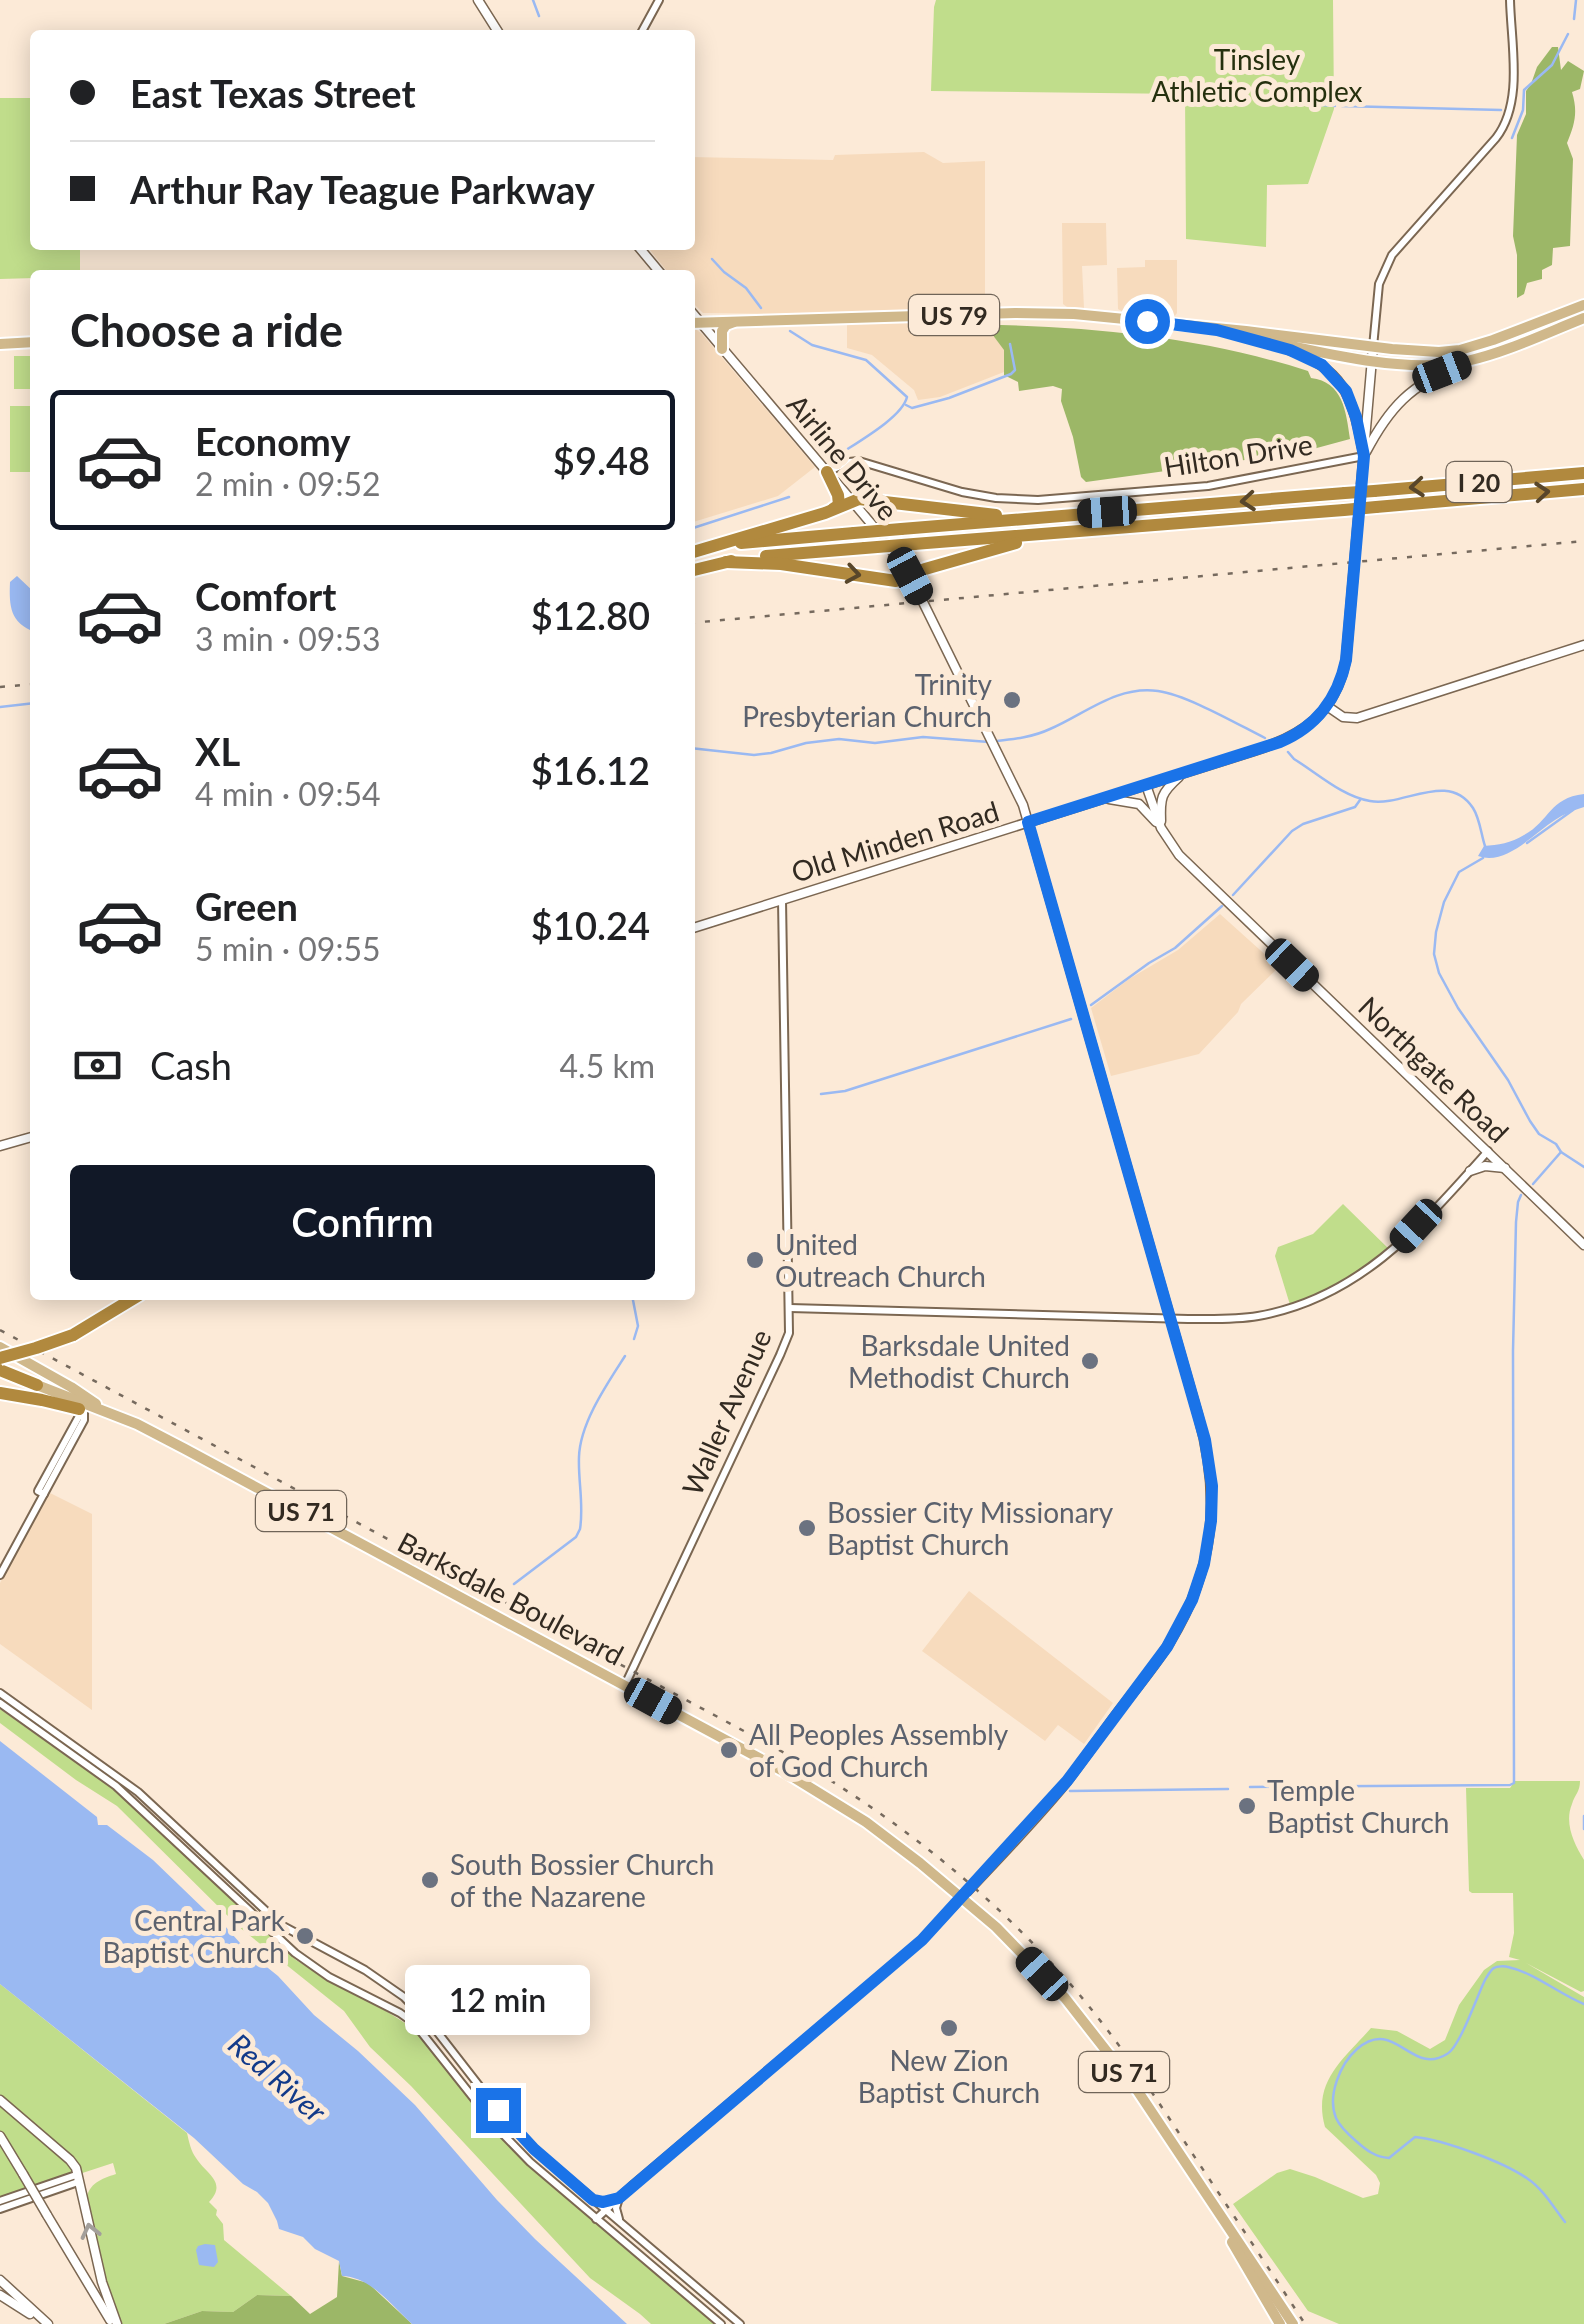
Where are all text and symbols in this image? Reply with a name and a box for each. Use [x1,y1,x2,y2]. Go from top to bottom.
park label: Tinsley Athletic Complex [1151,42,1363,108]
text: East Texas Street [130,70,416,116]
text: Arthur Ray Teague Parkway [130,166,595,212]
road number: US 79 [909,295,999,335]
route start [1125,299,1170,344]
text: Choose a ride [70,303,343,357]
car [1409,347,1475,397]
street label: Airline Drive [781,387,905,527]
icon: car [75,415,165,505]
text: Economy [195,418,350,464]
street label: Hilton Drive [1161,426,1315,484]
text: $9.48 [553,437,650,483]
road number: I 20 [1446,462,1512,502]
text: 2 min · 09:52 [195,464,381,503]
one-way arrow [1409,476,1425,498]
one-way arrow [1535,482,1551,504]
one-way arrow [1239,490,1255,512]
car [1076,495,1138,529]
car [883,542,937,610]
one-way arrow [845,562,861,583]
icon: car [75,570,165,660]
text: Comfort [195,573,336,619]
text: $12.80 [531,592,650,638]
text: 3 min · 09:53 [195,619,381,658]
place label: Trinity Presbyterian Church [742,667,993,733]
marker: Trinity Presbyterian Church [1001,689,1023,711]
icon: car [75,725,165,815]
text: XL [195,728,240,774]
text: $16.12 [531,747,650,793]
text: 4 min · 09:54 [195,774,381,813]
street label: Old Minden Road [787,793,1003,889]
icon: car [75,880,165,970]
text: Green [195,883,298,929]
text: $10.24 [531,902,650,948]
text: 5 min · 09:55 [195,929,381,968]
car [1260,933,1324,997]
street label: Northgate Road [1352,989,1516,1149]
icon: cash [70,1038,125,1093]
text: Cash [150,1042,232,1088]
text: 4.5 km [560,1046,655,1085]
button: Confirm [70,1165,655,1280]
car [1385,1194,1447,1258]
place label: United Outreach Church [775,1227,986,1293]
marker: United Outreach Church [744,1249,766,1271]
street label: Waller Avenue [674,1324,778,1500]
place label: Barksdale United Methodist Church [848,1328,1070,1394]
marker: Barksdale United Methodist Church [1079,1350,1101,1372]
road number: US 71 [256,1491,346,1531]
place label: Bossier City Missionary Baptist Church [827,1495,1114,1561]
marker: Bossier City Missionary Baptist Church [796,1517,818,1539]
street label: Barksdale Boulevard [392,1524,630,1672]
car [619,1673,687,1729]
place label: All Peoples Assembly of God Church [749,1717,1009,1783]
marker: All Peoples Assembly of God Church [718,1739,740,1761]
place label: Temple Baptist Church [1267,1773,1449,1839]
marker: Temple Baptist Church [1236,1795,1258,1817]
place label: South Bossier Church of the Nazarene [450,1847,714,1913]
marker: South Bossier Church of the Nazarene [419,1869,441,1891]
place label: Central Park Baptist Church [103,1903,286,1969]
marker: Central Park Baptist Church [294,1925,316,1947]
car [1011,1942,1073,2006]
callout: 12 min [406,1965,590,2035]
text: 12 min [449,1980,546,2019]
marker: New Zion Baptist Church [938,2017,960,2039]
water label: Red River [222,2025,334,2129]
place label: New Zion Baptist Church [858,2043,1040,2109]
road number: US 71 [1079,2052,1169,2092]
route end [476,2088,521,2133]
one-way arrow [81,2223,102,2240]

